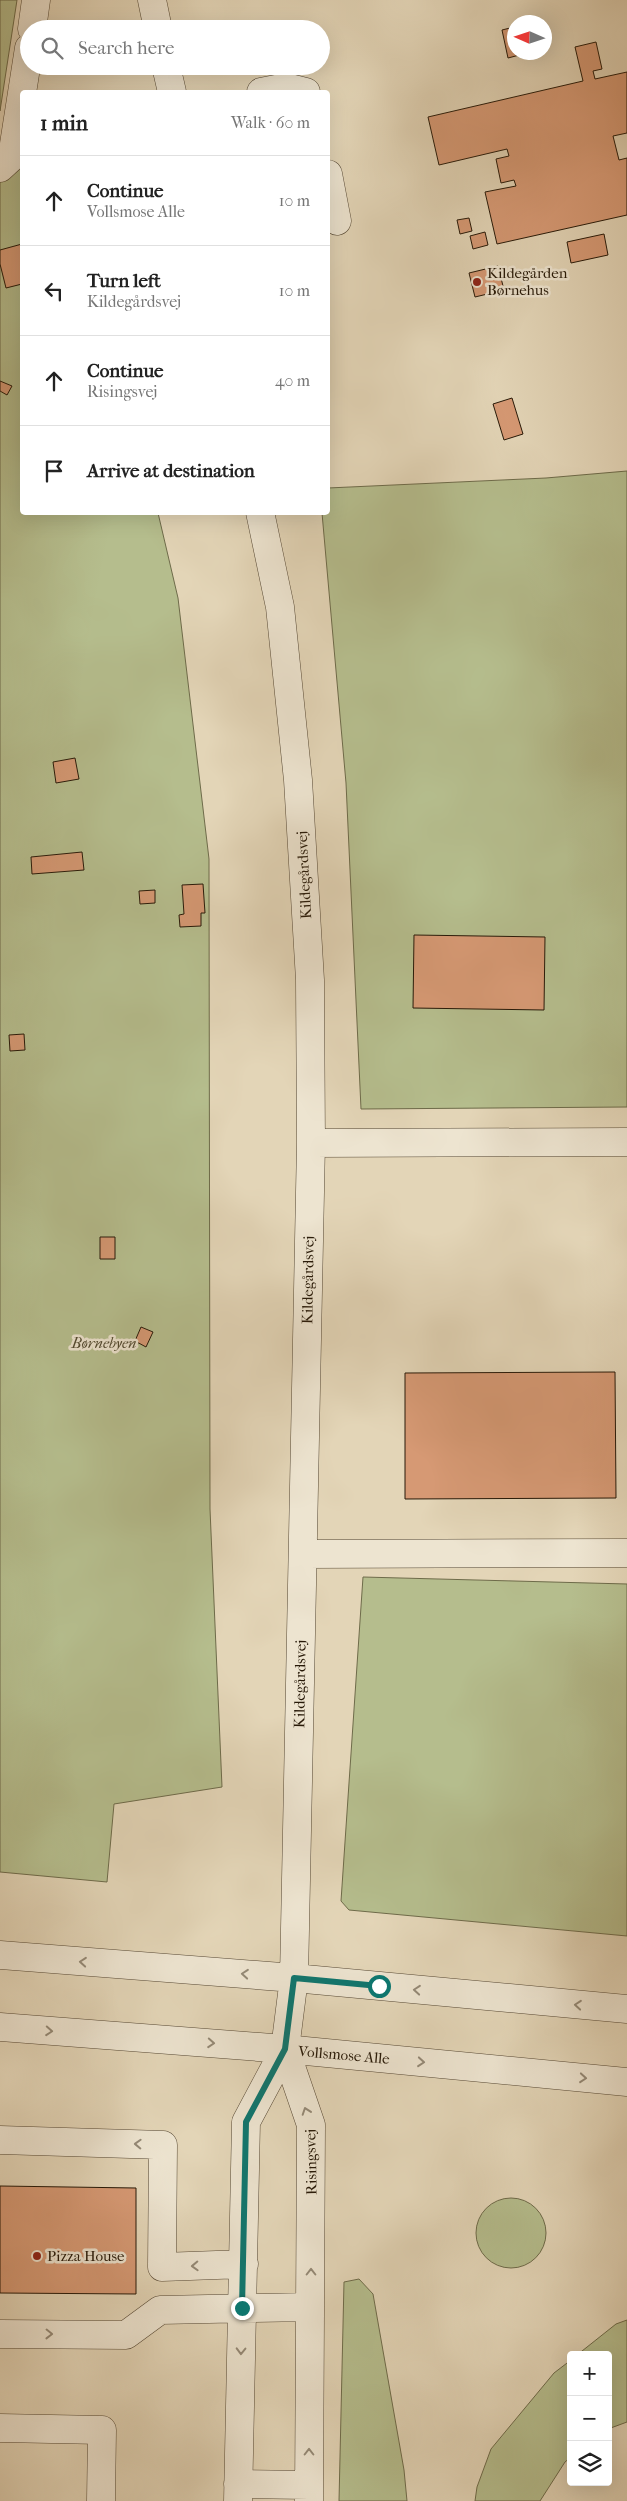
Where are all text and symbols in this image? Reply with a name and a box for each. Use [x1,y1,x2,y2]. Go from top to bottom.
north arrow [507,15,552,60]
search box [20,20,330,75]
icon: search [38,34,66,62]
text: Search here [78,37,174,59]
text: 1 min [40,111,88,135]
text: Walk · 60 m [231,113,310,132]
text: Continue [87,180,163,202]
icon: ahead [40,187,68,215]
text: 10 m [279,191,310,210]
text: Vollsmose Alle [87,202,185,221]
place label: Kildegården Børnehus [487,264,568,299]
text: Turn left [87,270,161,292]
marker: Kildegården Børnehus [471,276,483,288]
icon: left [40,277,68,305]
text: 10 m [279,281,310,300]
text: Kildegårdsvej [87,292,181,311]
text: Continue [87,360,163,382]
icon: ahead [40,367,68,395]
text: 40 m [275,371,310,390]
text: Risingsvej [87,382,157,401]
icon: arrive [40,457,68,485]
text: Arrive at destination [87,460,255,482]
street label: Kildegårdsvej [293,830,315,920]
street label: Kildegårdsvej [298,1236,318,1324]
park label: Børnebyen [71,1334,136,1352]
street label: Kildegårdsvej [290,1640,310,1728]
one-way arrow [79,1956,87,1967]
one-way arrow [241,1969,249,1980]
route start [368,1975,391,1998]
one-way arrow [412,1985,420,1996]
one-way arrow [574,2000,582,2011]
one-way arrow [45,2025,53,2036]
one-way arrow [207,2038,215,2049]
street label: Vollsmose Alle [297,2042,391,2068]
one-way arrow [417,2056,425,2067]
one-way arrow [579,2072,587,2083]
one-way arrow [302,2107,312,2115]
street label: Risingsvej [301,2129,321,2195]
one-way arrow [134,2139,142,2149]
place label: Pizza House [47,2247,125,2265]
marker: Pizza House [31,2250,43,2262]
one-way arrow [191,2261,198,2271]
one-way arrow [306,2268,316,2276]
route end [231,2297,254,2320]
one-way arrow [45,2329,53,2339]
one-way arrow [236,2347,247,2355]
map controls [567,2351,612,2486]
button: + [567,2351,612,2396]
button: − [567,2396,612,2441]
button: layers [567,2441,612,2486]
one-way arrow [304,2448,314,2456]

